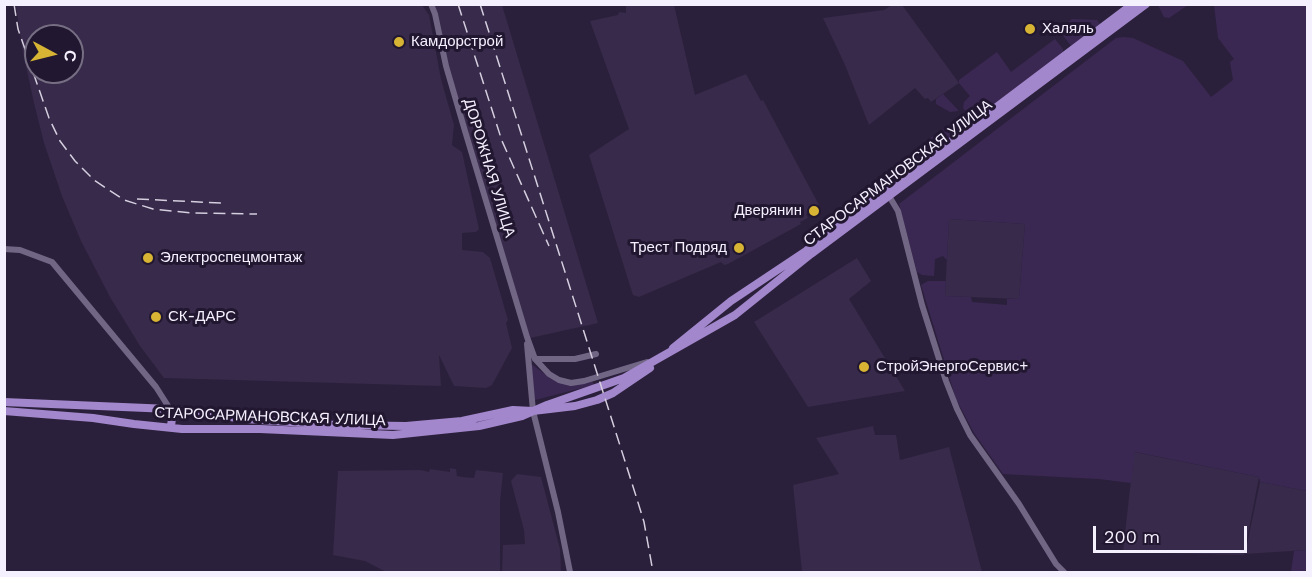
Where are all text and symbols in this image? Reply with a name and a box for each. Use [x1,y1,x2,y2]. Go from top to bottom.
place label: Халяль [1042,20,1094,38]
marker: Халяль [1023,22,1037,36]
north arrow [24,24,84,84]
place label: Камдорстрой [411,33,503,51]
marker: Камдорстрой [392,35,406,49]
text: С [60,49,81,63]
street label: ДОРОЖНАЯ УЛИЦА [459,96,519,240]
street label: СТАРОСАРМАНОВСКАЯ УЛИЦА [800,96,996,250]
place label: Дверянин [734,202,802,220]
marker: Дверянин [807,204,821,218]
place label: Трест Подряд [630,239,727,257]
marker: Трест Подряд [732,241,746,255]
place label: Электроспецмонтаж [160,249,302,267]
marker: Электроспецмонтаж [141,251,155,265]
place label: СК-ДАРС [168,308,236,326]
marker: СК-ДАРС [149,310,163,324]
place label: СтройЭнергоСервис+ [876,358,1028,376]
marker: СтройЭнергоСервис+ [857,360,871,374]
street label: СТАРОСАРМАНОВСКАЯ УЛИЦА [154,404,386,430]
scale bar [1096,514,1250,552]
text: 200 m [1104,526,1160,547]

